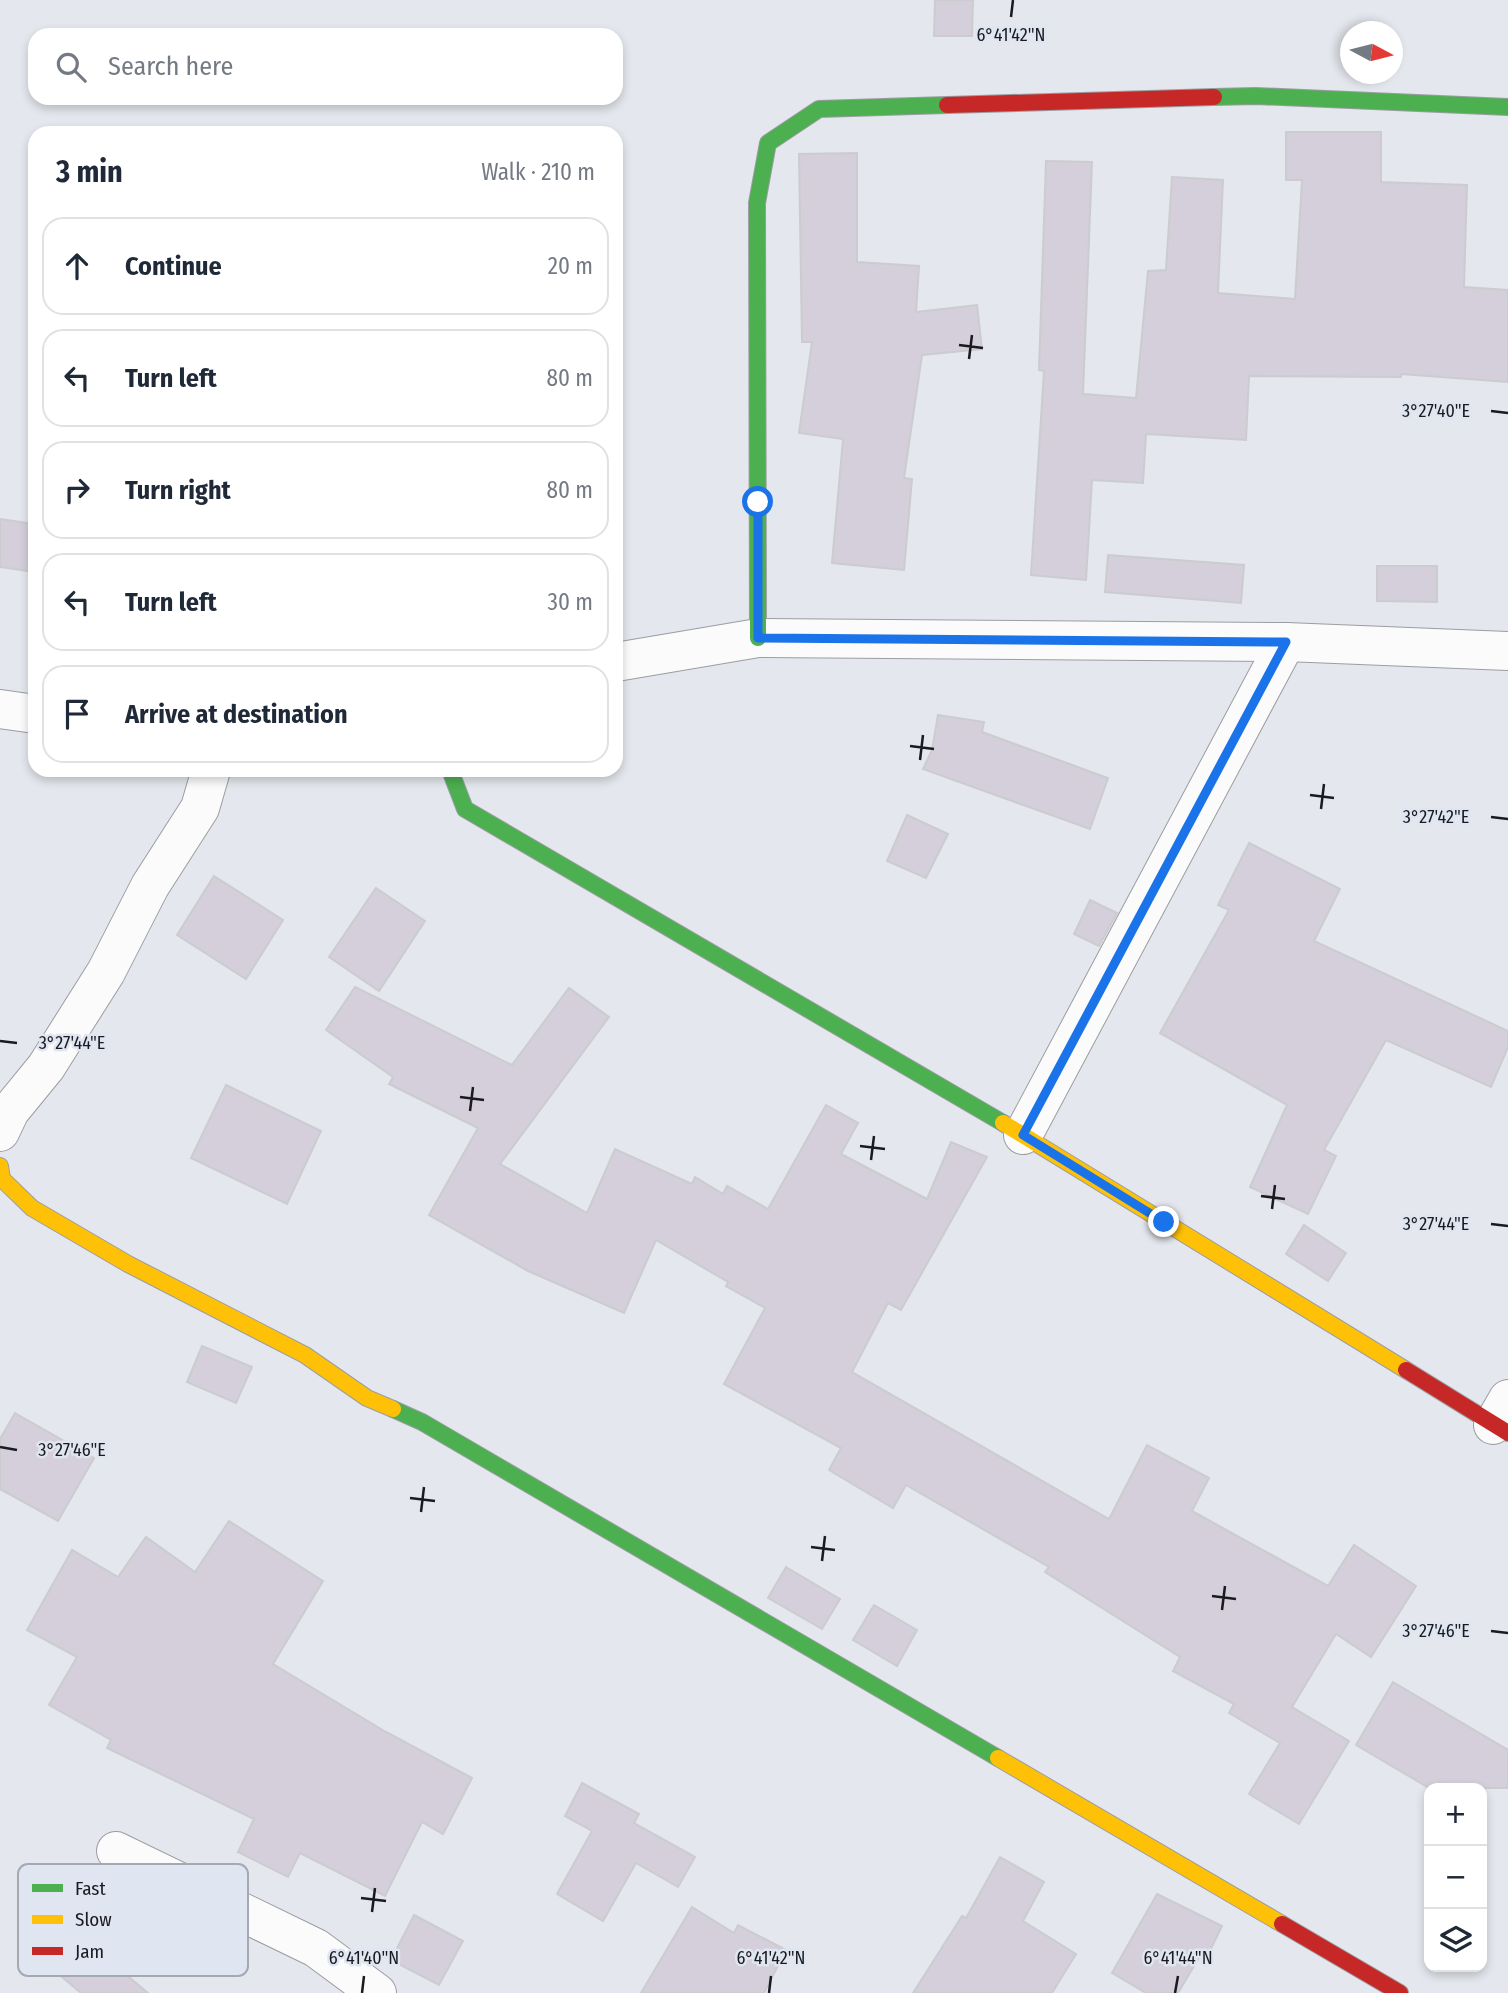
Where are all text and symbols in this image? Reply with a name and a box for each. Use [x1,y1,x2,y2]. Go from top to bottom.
north arrow [1340,21,1403,84]
text: 6°41'42"N [976,24,1046,46]
search box [28,28,623,105]
icon: search [52,48,90,86]
text: Search here [108,51,233,82]
text: 3 min [56,154,123,190]
text: Walk · 210 m [481,158,595,186]
icon: ahead [58,247,96,285]
text: Continue [125,251,222,282]
text: 20 m [548,252,593,280]
icon: left [58,359,96,397]
text: Turn left [125,363,217,394]
text: 80 m [546,364,593,392]
text: 3°27'40"E [1402,400,1470,422]
icon: right [58,471,96,509]
text: Turn right [125,475,231,506]
text: 80 m [546,476,593,504]
route start [742,486,773,517]
icon: left [58,583,96,621]
text: Turn left [125,587,217,618]
text: 30 m [548,588,593,616]
icon: arrive [58,695,96,733]
text: Arrive at destination [125,699,348,730]
text: 3°27'42"E [1403,806,1469,828]
text: 3°27'44"E [39,1032,105,1054]
route end [1148,1206,1179,1237]
text: 3°27'44"E [1403,1213,1469,1235]
text: 3°27'46"E [38,1439,106,1461]
text: 3°27'46"E [1402,1620,1470,1642]
map controls [1424,1783,1487,1972]
button: + [1424,1783,1487,1846]
button: − [1424,1846,1487,1909]
legend [18,1864,248,1976]
text: Fast [75,1877,106,1900]
text: Slow [75,1908,112,1931]
button: layers [1424,1909,1487,1972]
text: Jam [75,1940,104,1963]
text: 6°41'40"N [329,1947,399,1969]
text: 6°41'42"N [736,1947,806,1969]
text: 6°41'44"N [1143,1947,1213,1969]

